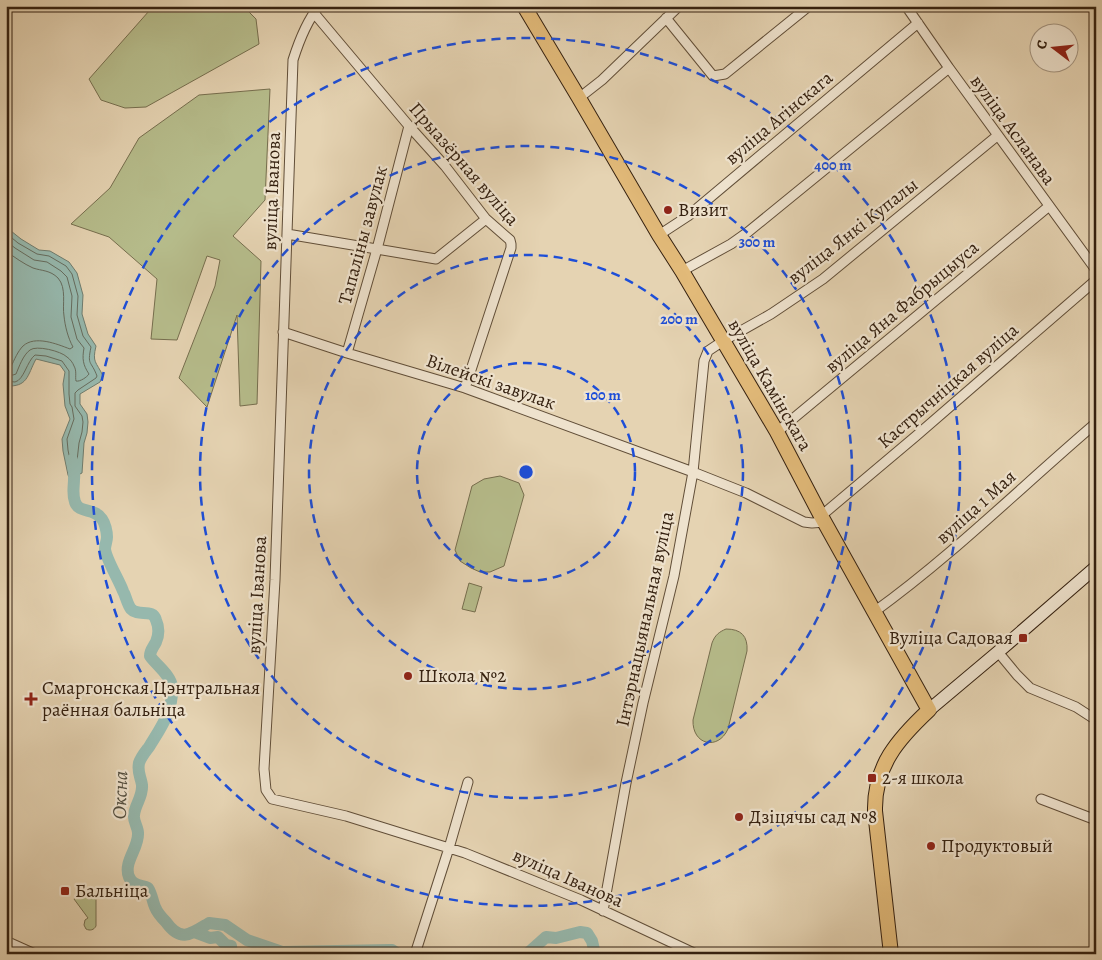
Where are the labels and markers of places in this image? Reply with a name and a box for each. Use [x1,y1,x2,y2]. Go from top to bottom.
place label: Визит [678,197,729,223]
marker: Визит [662,204,674,216]
centre of rings [517,463,535,481]
place label: Вуліца Садовая [889,625,1013,651]
marker: Вуліца Садовая [1017,632,1029,644]
place label: Школа №2 [418,663,506,689]
marker: Школа №2 [402,670,414,682]
place label: Смаргонская Цэнтральная раённая бальніца [42,675,260,723]
marker: Смаргонская Цэнтральная раённая бальніца [24,692,38,706]
place label: 2-я школа [882,765,964,791]
marker: 2-я школа [866,772,878,784]
place label: Дзіцячы сад №8 [749,804,877,830]
marker: Дзіцячы сад №8 [733,811,745,823]
place label: Продуктовый [941,833,1053,859]
marker: Продуктовый [925,840,937,852]
place label: Бальніца [75,878,149,904]
marker: Бальніца [59,885,71,897]

